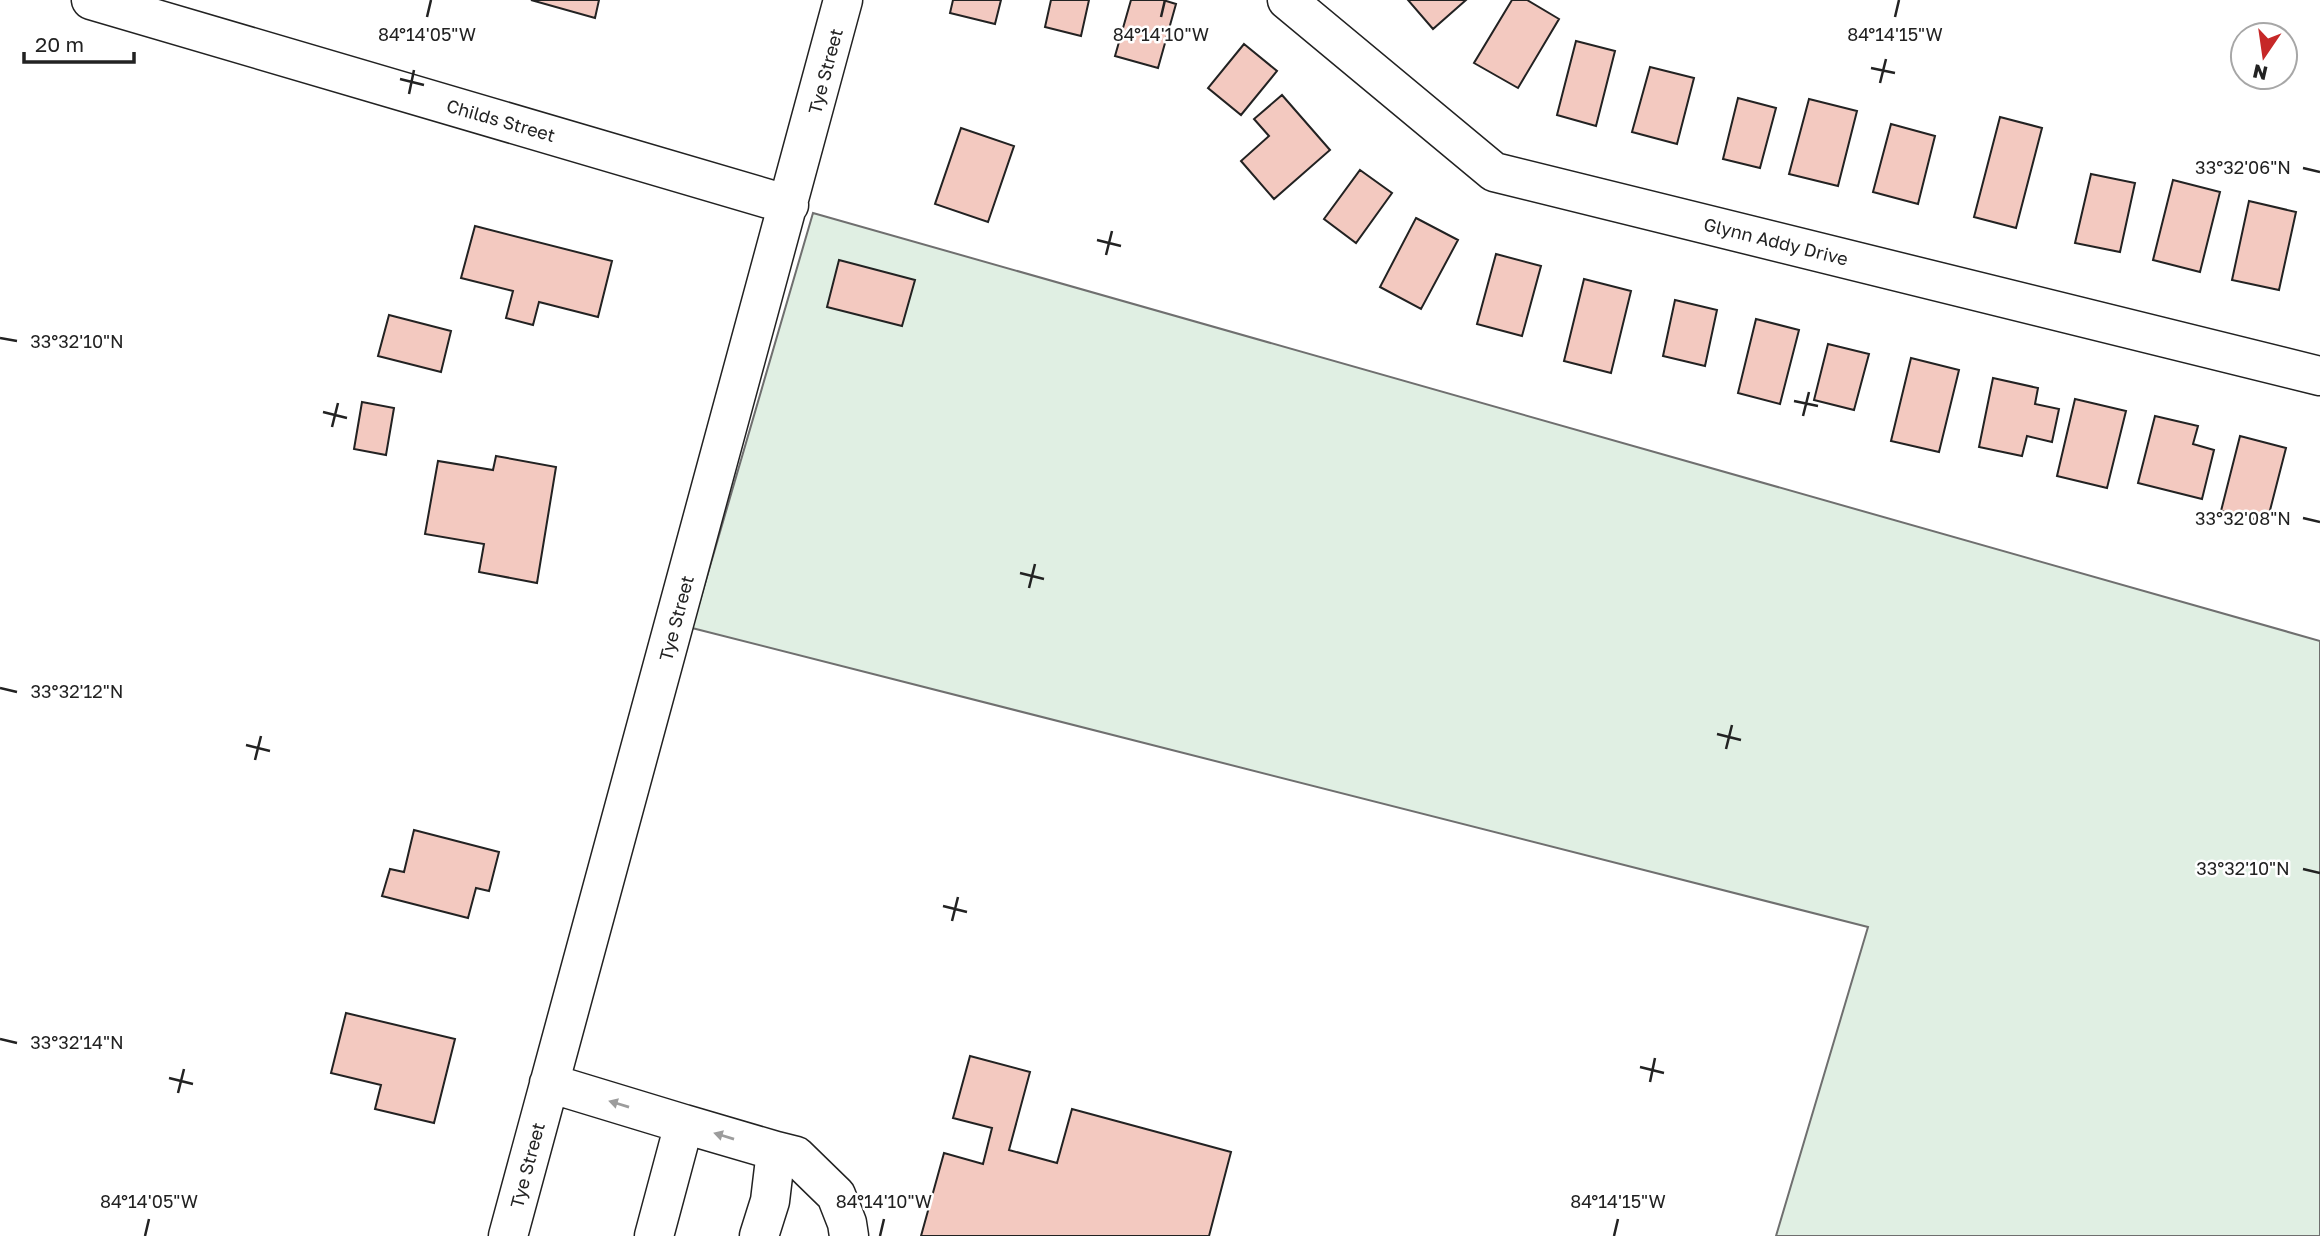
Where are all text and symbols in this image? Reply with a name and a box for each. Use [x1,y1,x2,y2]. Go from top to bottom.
scale bar [24,21,135,65]
north arrow [2229,21,2299,91]
text: 84°14'05"W [378,23,476,45]
text: 84°14'10"W [1113,23,1209,45]
text: 84°14'15"W [1847,23,1943,45]
street label: Tye Street [803,26,847,116]
text: 20 m [35,31,84,57]
text: N [2250,60,2270,86]
street label: Childs Street [444,94,558,146]
text: 33°32'06"N [2195,156,2291,178]
street label: Glynn Addy Drive [1702,212,1850,270]
text: 33°32'10"N [30,330,124,352]
text: 33°32'08"N [2195,507,2291,529]
street label: Tye Street [654,573,698,663]
text: 33°32'12"N [31,680,123,702]
text: 33°32'10"N [2196,857,2290,879]
text: 33°32'14"N [30,1031,124,1053]
one-way arrow [608,1099,629,1109]
street label: Tye Street [505,1120,549,1210]
one-way arrow [713,1130,734,1140]
text: 84°14'05"W [100,1190,198,1212]
text: 84°14'10"W [836,1190,932,1212]
text: 84°14'15"W [1570,1190,1666,1212]

